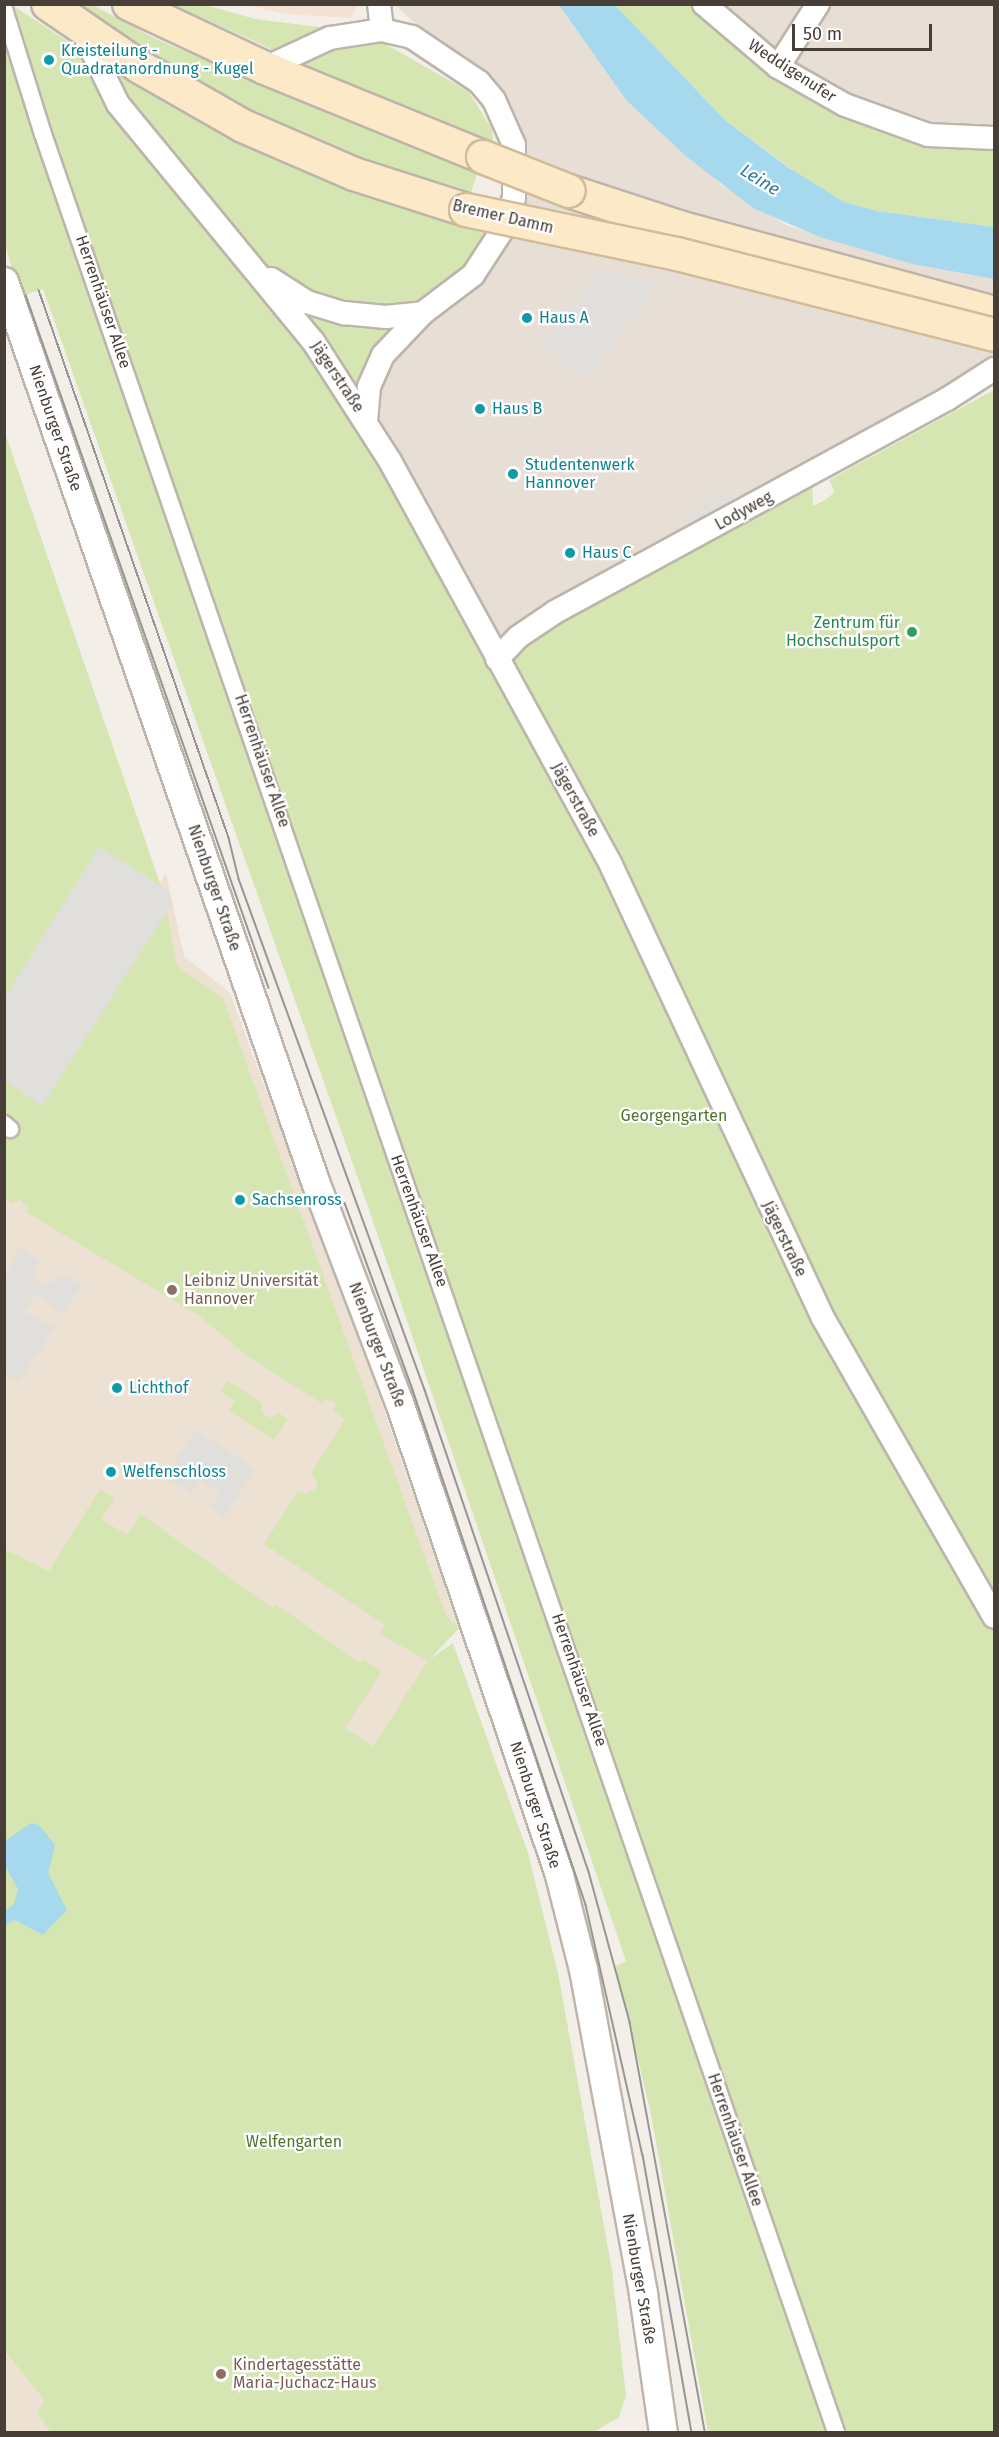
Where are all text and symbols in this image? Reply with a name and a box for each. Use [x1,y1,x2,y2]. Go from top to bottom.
scale bar [795,12,934,50]
text: 50 m [803,23,842,45]
street label: Weddigenufer [744,35,840,107]
place label: Kreisteilung - Quadratanordnung - Kugel [61,41,254,79]
marker: Kreisteilung - Quadratanordnung - Kugel [42,53,56,67]
water label: Leine [736,160,784,200]
street label: Bremer Damm [451,196,555,238]
street label: Herrenhäuser Allee [71,233,135,371]
place label: Haus A [539,308,589,328]
marker: Haus A [520,311,534,325]
street label: Jägerstraße [306,338,368,416]
street label: Nienburger Straße [24,362,86,494]
place label: Haus B [492,399,542,419]
marker: Haus B [473,402,487,416]
place label: Studentenwerk Hannover [525,455,635,493]
marker: Studentenwerk Hannover [506,467,520,481]
street label: Lodyweg [712,487,776,535]
place label: Haus C [582,543,632,563]
marker: Haus C [563,546,577,560]
place label: Zentrum für Hochschulsport [786,613,900,651]
marker: Zentrum für Hochschulsport [905,625,919,639]
street label: Herrenhäuser Allee [230,692,294,830]
street label: Jägerstraße [547,760,603,840]
street label: Nienburger Straße [183,822,245,954]
park label: Georgengarten [621,1106,727,1126]
street label: Herrenhäuser Allee [386,1152,452,1290]
place label: Sachsenross [252,1190,342,1210]
marker: Sachsenross [233,1193,247,1207]
street label: Jägerstraße [757,1198,811,1280]
place label: Leibniz Universität Hannover [184,1271,318,1309]
street label: Nienburger Straße [344,1280,410,1410]
marker: Leibniz Universität Hannover [165,1283,179,1297]
place label: Lichthof [129,1378,188,1398]
marker: Lichthof [110,1381,124,1395]
place label: Welfenschloss [123,1462,226,1482]
marker: Welfenschloss [104,1465,118,1479]
street label: Herrenhäuser Allee [547,1611,611,1749]
street label: Nienburger Straße [505,1739,565,1871]
street label: Herrenhäuser Allee [703,2071,767,2209]
park label: Welfengarten [246,2132,342,2152]
street label: Nienburger Straße [618,2212,660,2346]
place label: Kindertagesstätte Maria-Juchacz-Haus [233,2355,377,2393]
marker: Kindertagesstätte Maria-Juchacz-Haus [214,2367,228,2381]

